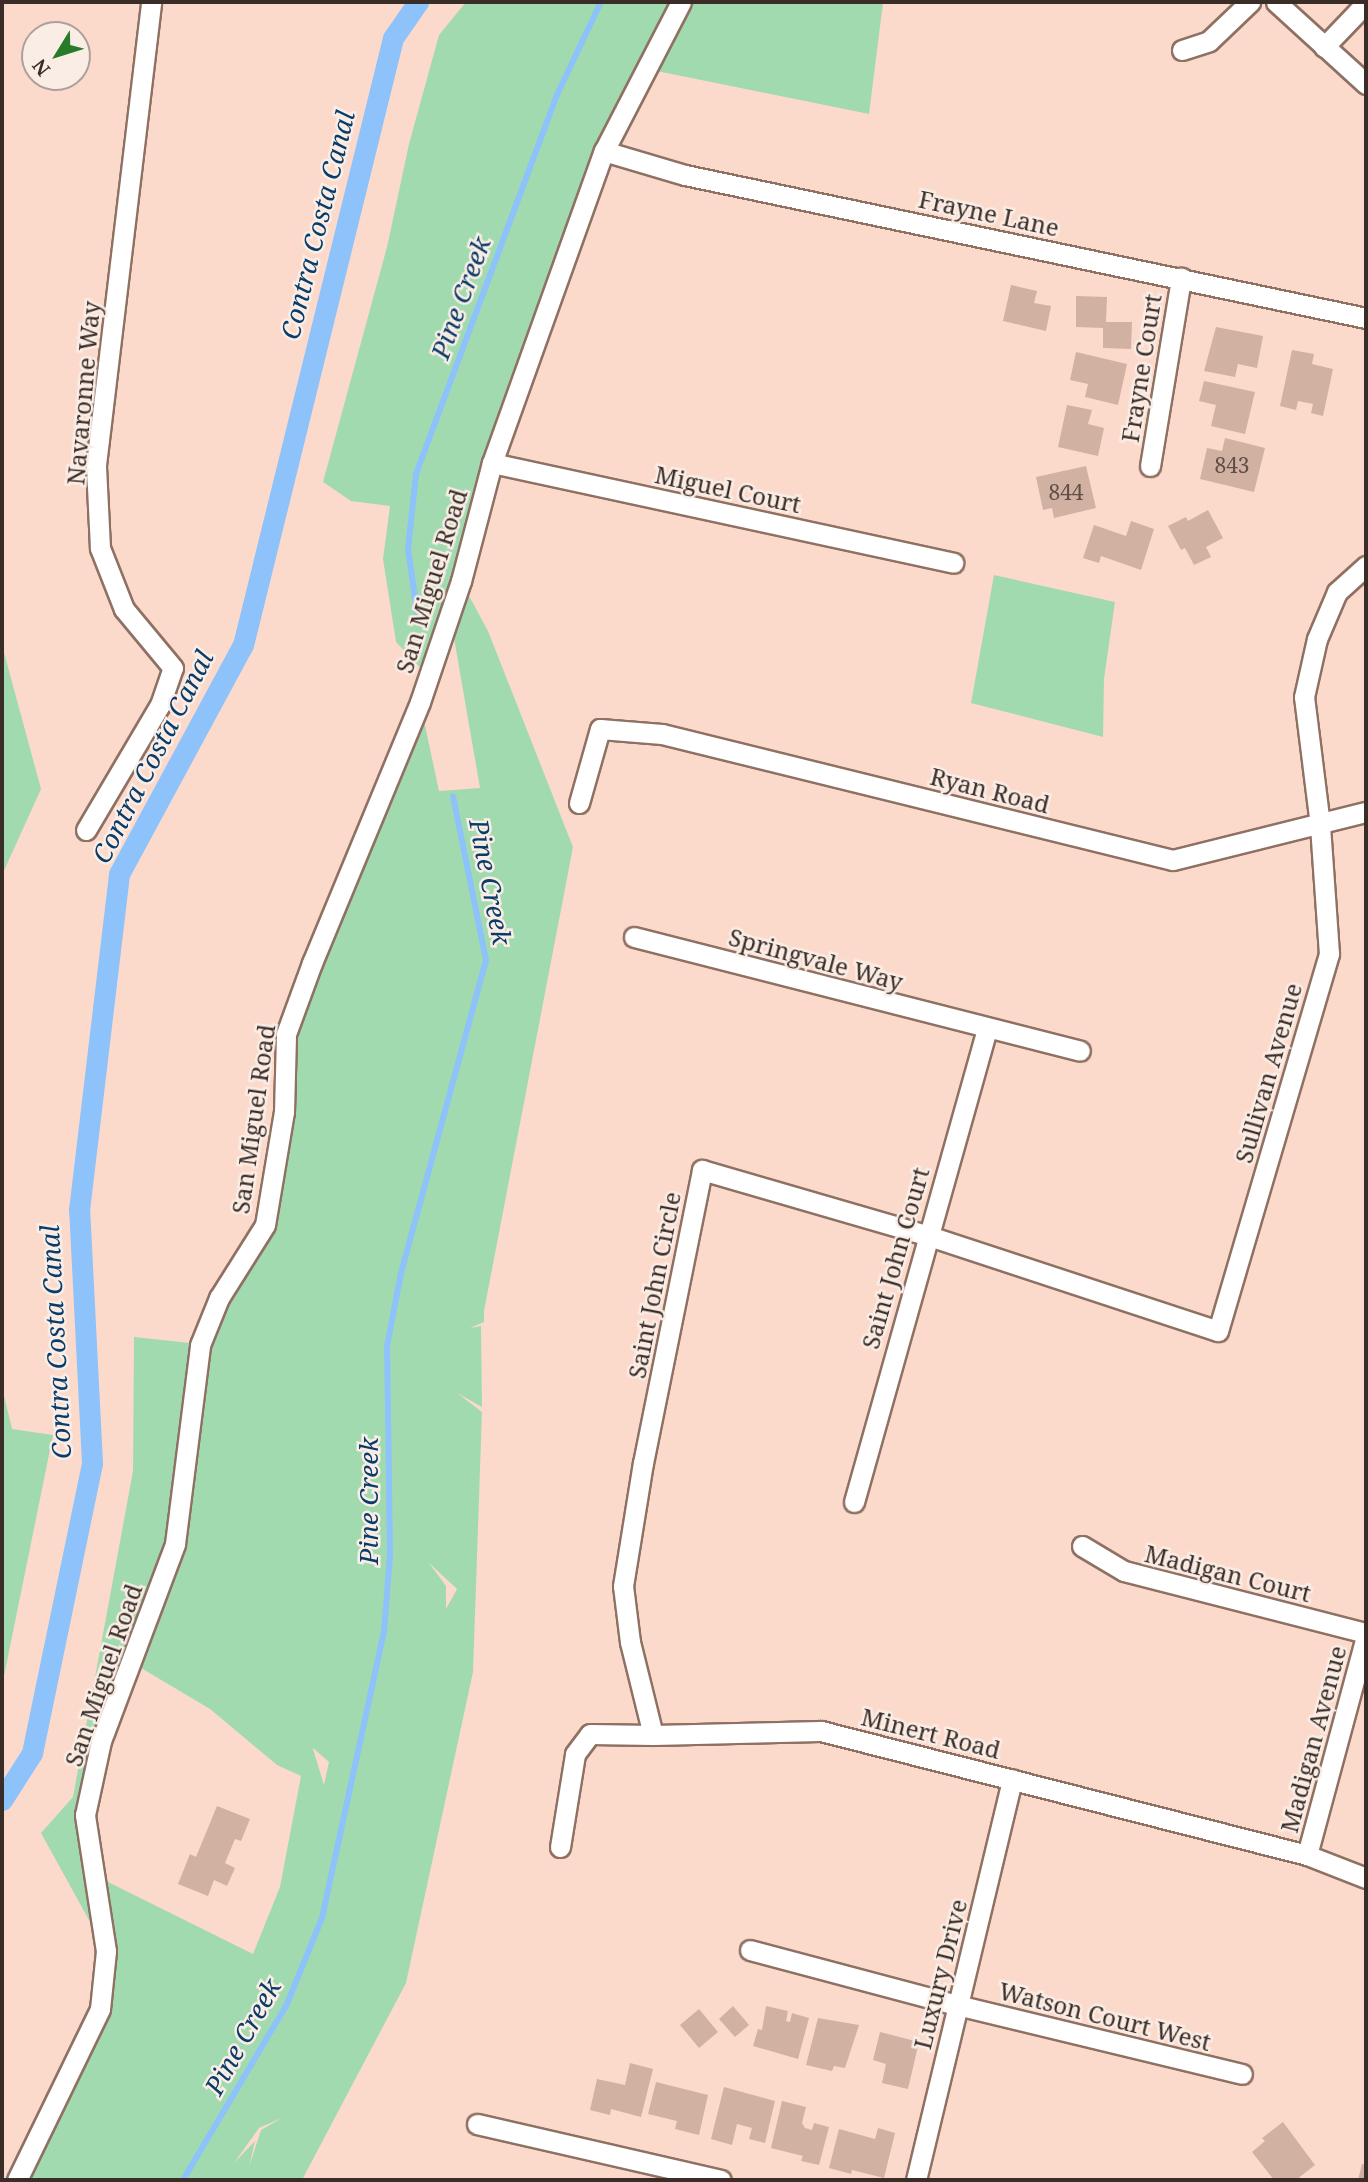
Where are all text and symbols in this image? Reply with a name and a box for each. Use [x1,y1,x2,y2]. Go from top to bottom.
north arrow [21,21,91,91]
text: N [26,54,56,82]
water label: Contra Costa Canal [275,108,361,342]
street label: Frayne Lane [916,184,1062,242]
water label: Pine Creek [425,233,497,363]
street label: Frayne Court [1115,292,1167,444]
street label: Navaronne Way [61,300,105,486]
house number: 843 [1214,452,1250,478]
street label: Miguel Court [652,459,804,519]
house number: 844 [1048,479,1084,505]
street label: San Miguel Road [389,485,473,677]
water label: Contra Costa Canal [86,645,220,869]
street label: Ryan Road [927,761,1053,819]
water label: Pine Creek [463,816,517,948]
street label: Springvale Way [726,922,906,996]
street label: Sullivan Avenue [1229,980,1307,1166]
street label: San Miguel Road [225,1022,281,1216]
street label: Saint John Court [855,1164,935,1352]
street label: Saint John Circle [622,1189,686,1381]
water label: Contra Costa Canal [34,1224,78,1460]
water label: Pine Creek [353,1437,385,1565]
street label: Madigan Court [1142,1538,1314,1608]
street label: San Miguel Road [58,1580,148,1770]
street label: Madigan Avenue [1274,1642,1352,1836]
street label: Minert Road [858,1702,1004,1764]
street label: Luxury Drive [907,1896,973,2052]
water label: Pine Creek [198,1974,288,2100]
street label: Watson Court West [996,1976,1214,2056]

